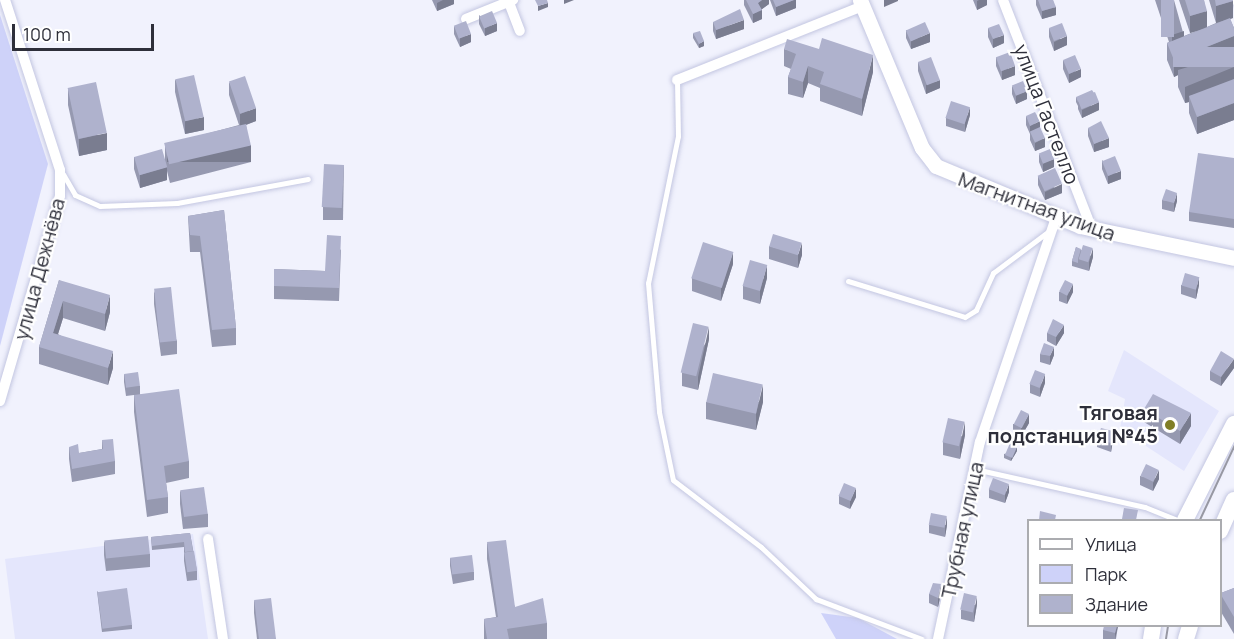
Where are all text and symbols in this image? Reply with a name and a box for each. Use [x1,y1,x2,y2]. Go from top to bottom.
scale bar [15,12,158,50]
text: 100 m [23,22,71,46]
street label: улица Гастелло [1009,40,1085,188]
street label: Магнитная улица [955,167,1119,245]
street label: улица Дежнёва [9,195,69,343]
place label: Тяговая подстанция №45 [988,401,1158,448]
marker: Тяговая подстанция №45 [1163,418,1177,432]
street label: Трубная улица [936,459,988,601]
legend [1027,519,1222,627]
text: Улица [1085,532,1137,556]
text: Парк [1085,562,1127,586]
text: Здание [1085,592,1148,616]

